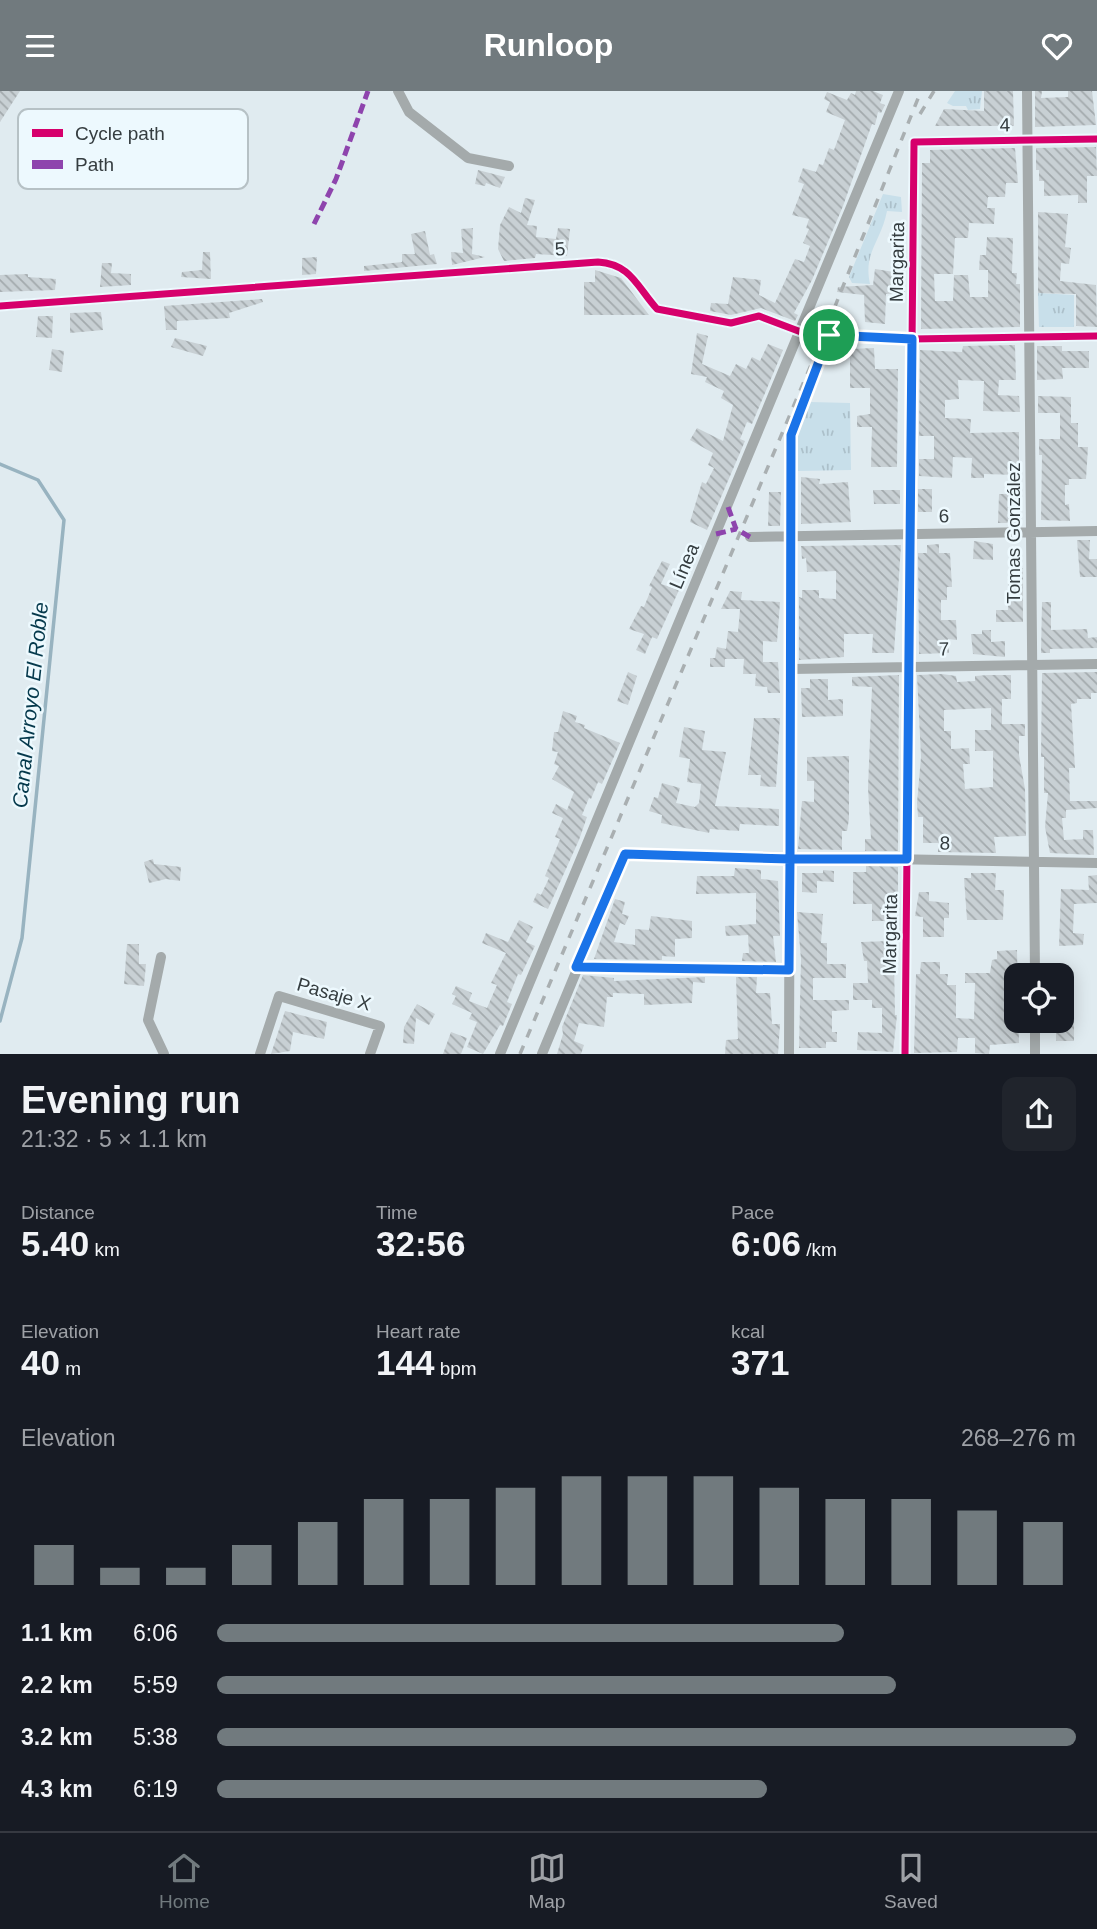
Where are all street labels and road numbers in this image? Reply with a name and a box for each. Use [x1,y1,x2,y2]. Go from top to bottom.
street label: 4 [1000,114,1011,136]
street label: Margarita [886,221,908,302]
street label: 5 [554,238,566,260]
street label: Tomas González [1003,462,1024,604]
street label: 6 [939,505,949,527]
street label: Línea [665,540,703,592]
street label: 7 [939,638,949,660]
street label: 8 [940,832,950,854]
street label: Margarita [879,893,901,974]
street label: Pasaje X [295,973,374,1015]

